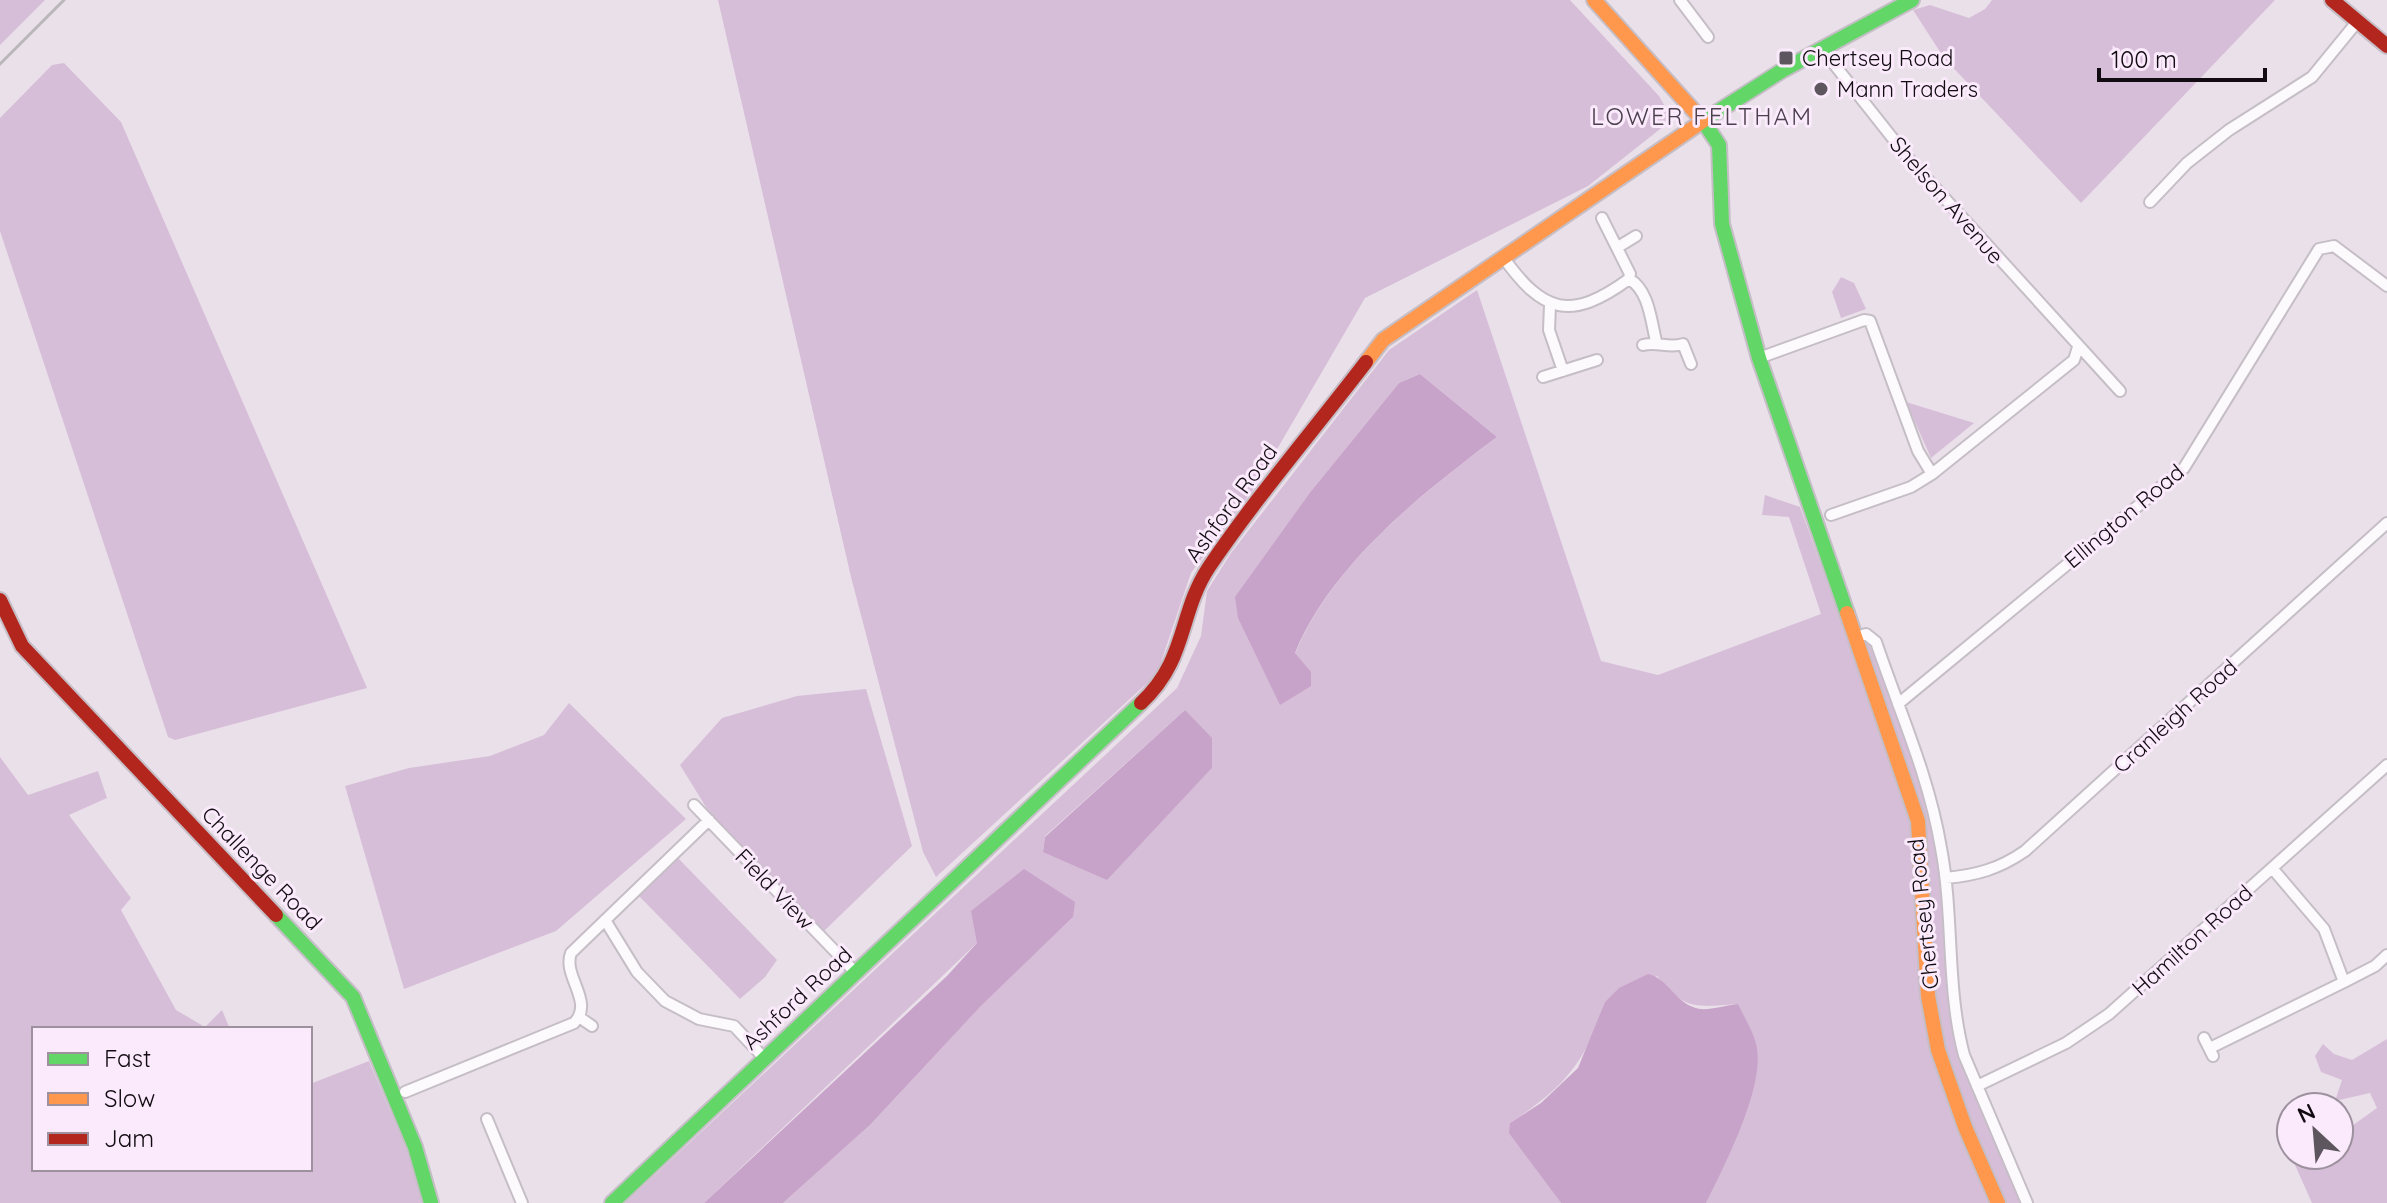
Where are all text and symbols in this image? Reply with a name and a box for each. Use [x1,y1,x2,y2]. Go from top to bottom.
scale bar [2099,32,2265,82]
place label: Chertsey Road [1802,44,1953,72]
text: 100 m [2111,44,2177,74]
marker: Chertsey Road [1777,49,1795,67]
place label: Mann Traders [1837,75,1978,103]
marker: Mann Traders [1812,80,1830,98]
district label: LOWER FELTHAM [1591,101,1813,131]
street label: Shelson Avenue [1884,130,2010,270]
street label: Ashford Road [1179,438,1283,568]
street label: Ellington Road [2058,458,2190,574]
street label: Cranleigh Road [2107,653,2243,779]
street label: Challenge Road [196,800,328,936]
street label: Chertsey Road [1901,837,1945,991]
street label: Field View [729,843,821,935]
street label: Hamilton Road [2126,878,2258,1002]
street label: Ashford Road [736,940,858,1056]
legend [32,1027,312,1171]
text: Fast [104,1043,151,1073]
text: Slow [104,1083,155,1113]
north arrow [2275,1091,2355,1171]
text: N [2293,1097,2320,1129]
text: Jam [104,1123,154,1153]

